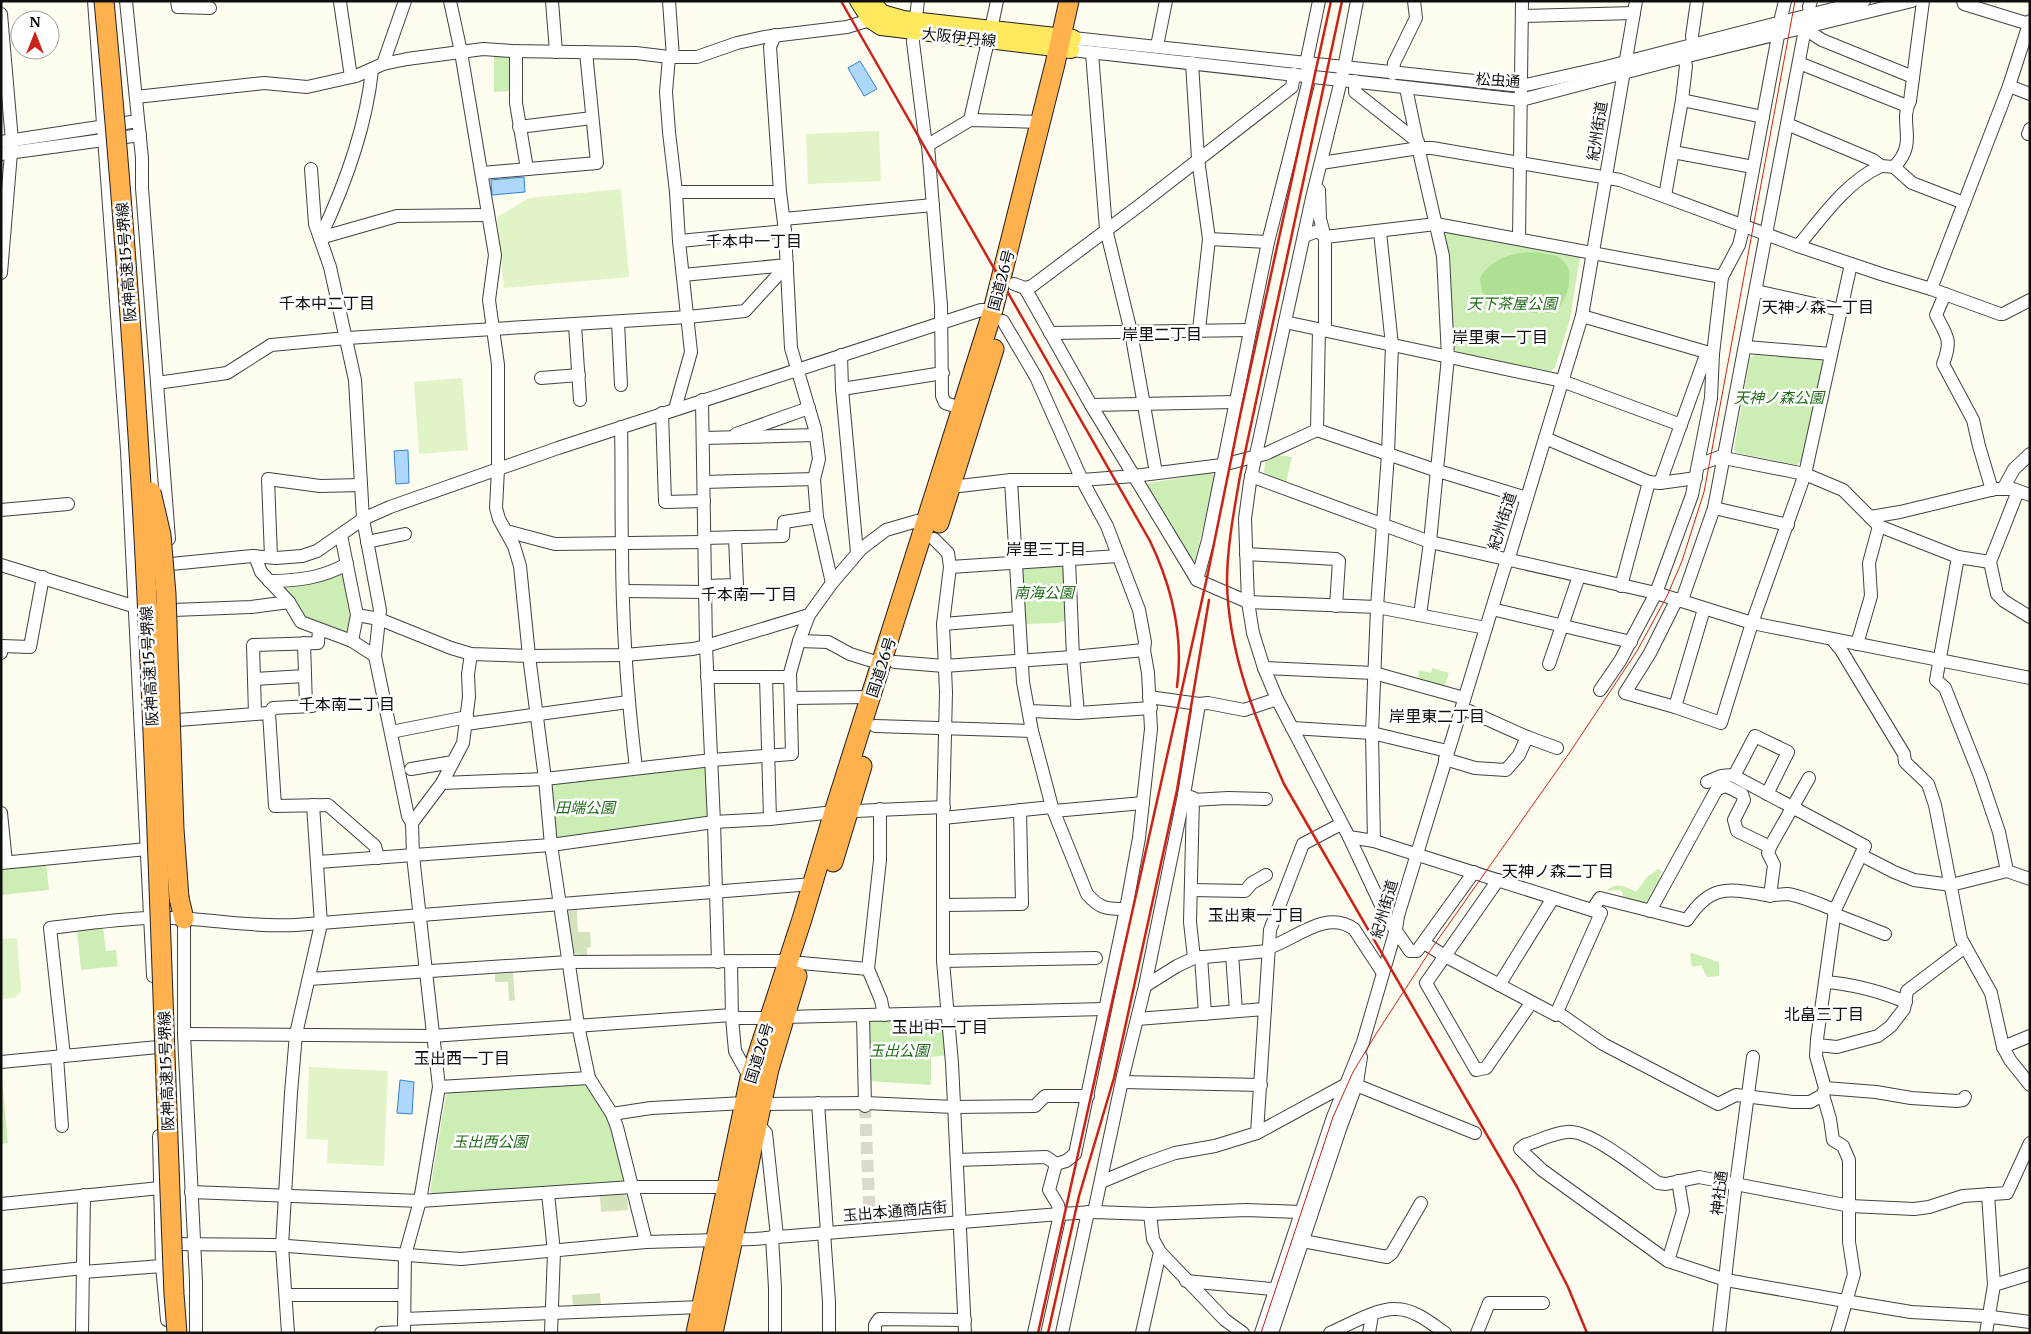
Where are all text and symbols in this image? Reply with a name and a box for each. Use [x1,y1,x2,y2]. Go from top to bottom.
north arrow [10,10,60,60]
text: N [29,13,41,31]
street label: 大阪伊丹線 [921,24,997,50]
street label: 松虫通 [1475,69,1521,91]
street label: 紀州街道 [1583,100,1611,162]
street label: 阪神高速15号堺線 [112,201,140,323]
district label: 千本中一丁目 [706,231,802,251]
street label: 国道26号 [984,247,1018,313]
district label: 千本中二丁目 [279,293,375,313]
park label: 天下茶屋公園 [1467,294,1559,313]
district label: 天神ノ森一丁目 [1762,297,1874,317]
district label: 岸里二丁目 [1122,324,1202,344]
district label: 岸里東一丁目 [1452,327,1548,347]
park label: 天神ノ森公園 [1734,388,1826,407]
street label: 紀州街道 [1484,490,1520,552]
district label: 岸里三丁目 [1006,539,1086,559]
park label: 南海公園 [1014,583,1076,602]
district label: 千本南一丁目 [701,584,797,604]
street label: 阪神高速15号堺線 [136,606,162,726]
street label: 国道26号 [862,634,900,700]
district label: 千本南二丁目 [299,694,395,714]
district label: 岸里東二丁目 [1389,706,1485,726]
park label: 田端公園 [555,798,617,817]
district label: 天神ノ森二丁目 [1502,861,1614,881]
street label: 紀州街道 [1367,878,1401,940]
district label: 玉出東一丁目 [1208,905,1304,925]
district label: 北畠三丁目 [1784,1004,1864,1024]
street label: 阪神高速15号堺線 [154,1011,178,1131]
district label: 玉出中一丁目 [892,1017,988,1037]
street label: 国道26号 [741,1020,777,1086]
park label: 玉出公園 [869,1041,931,1060]
district label: 玉出西一丁目 [414,1048,510,1068]
park label: 玉出西公園 [452,1132,529,1151]
street label: 神社通 [1707,1170,1731,1216]
street label: 玉出本通商店街 [842,1197,948,1225]

